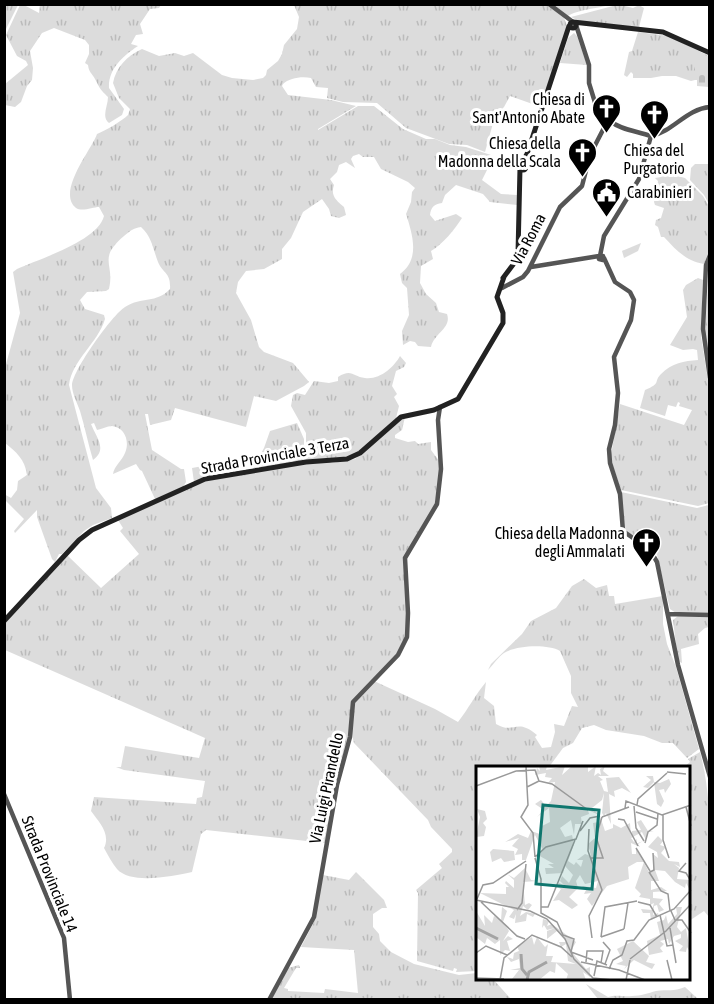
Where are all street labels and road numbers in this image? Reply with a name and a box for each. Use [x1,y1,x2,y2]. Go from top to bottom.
street label: Via Roma [507,210,549,268]
street label: Strada Provinciale 3 Terza [200,433,350,477]
street label: Via Luigi Pirandello [305,731,348,845]
street label: Strada Provinciale 14 [18,813,82,935]

